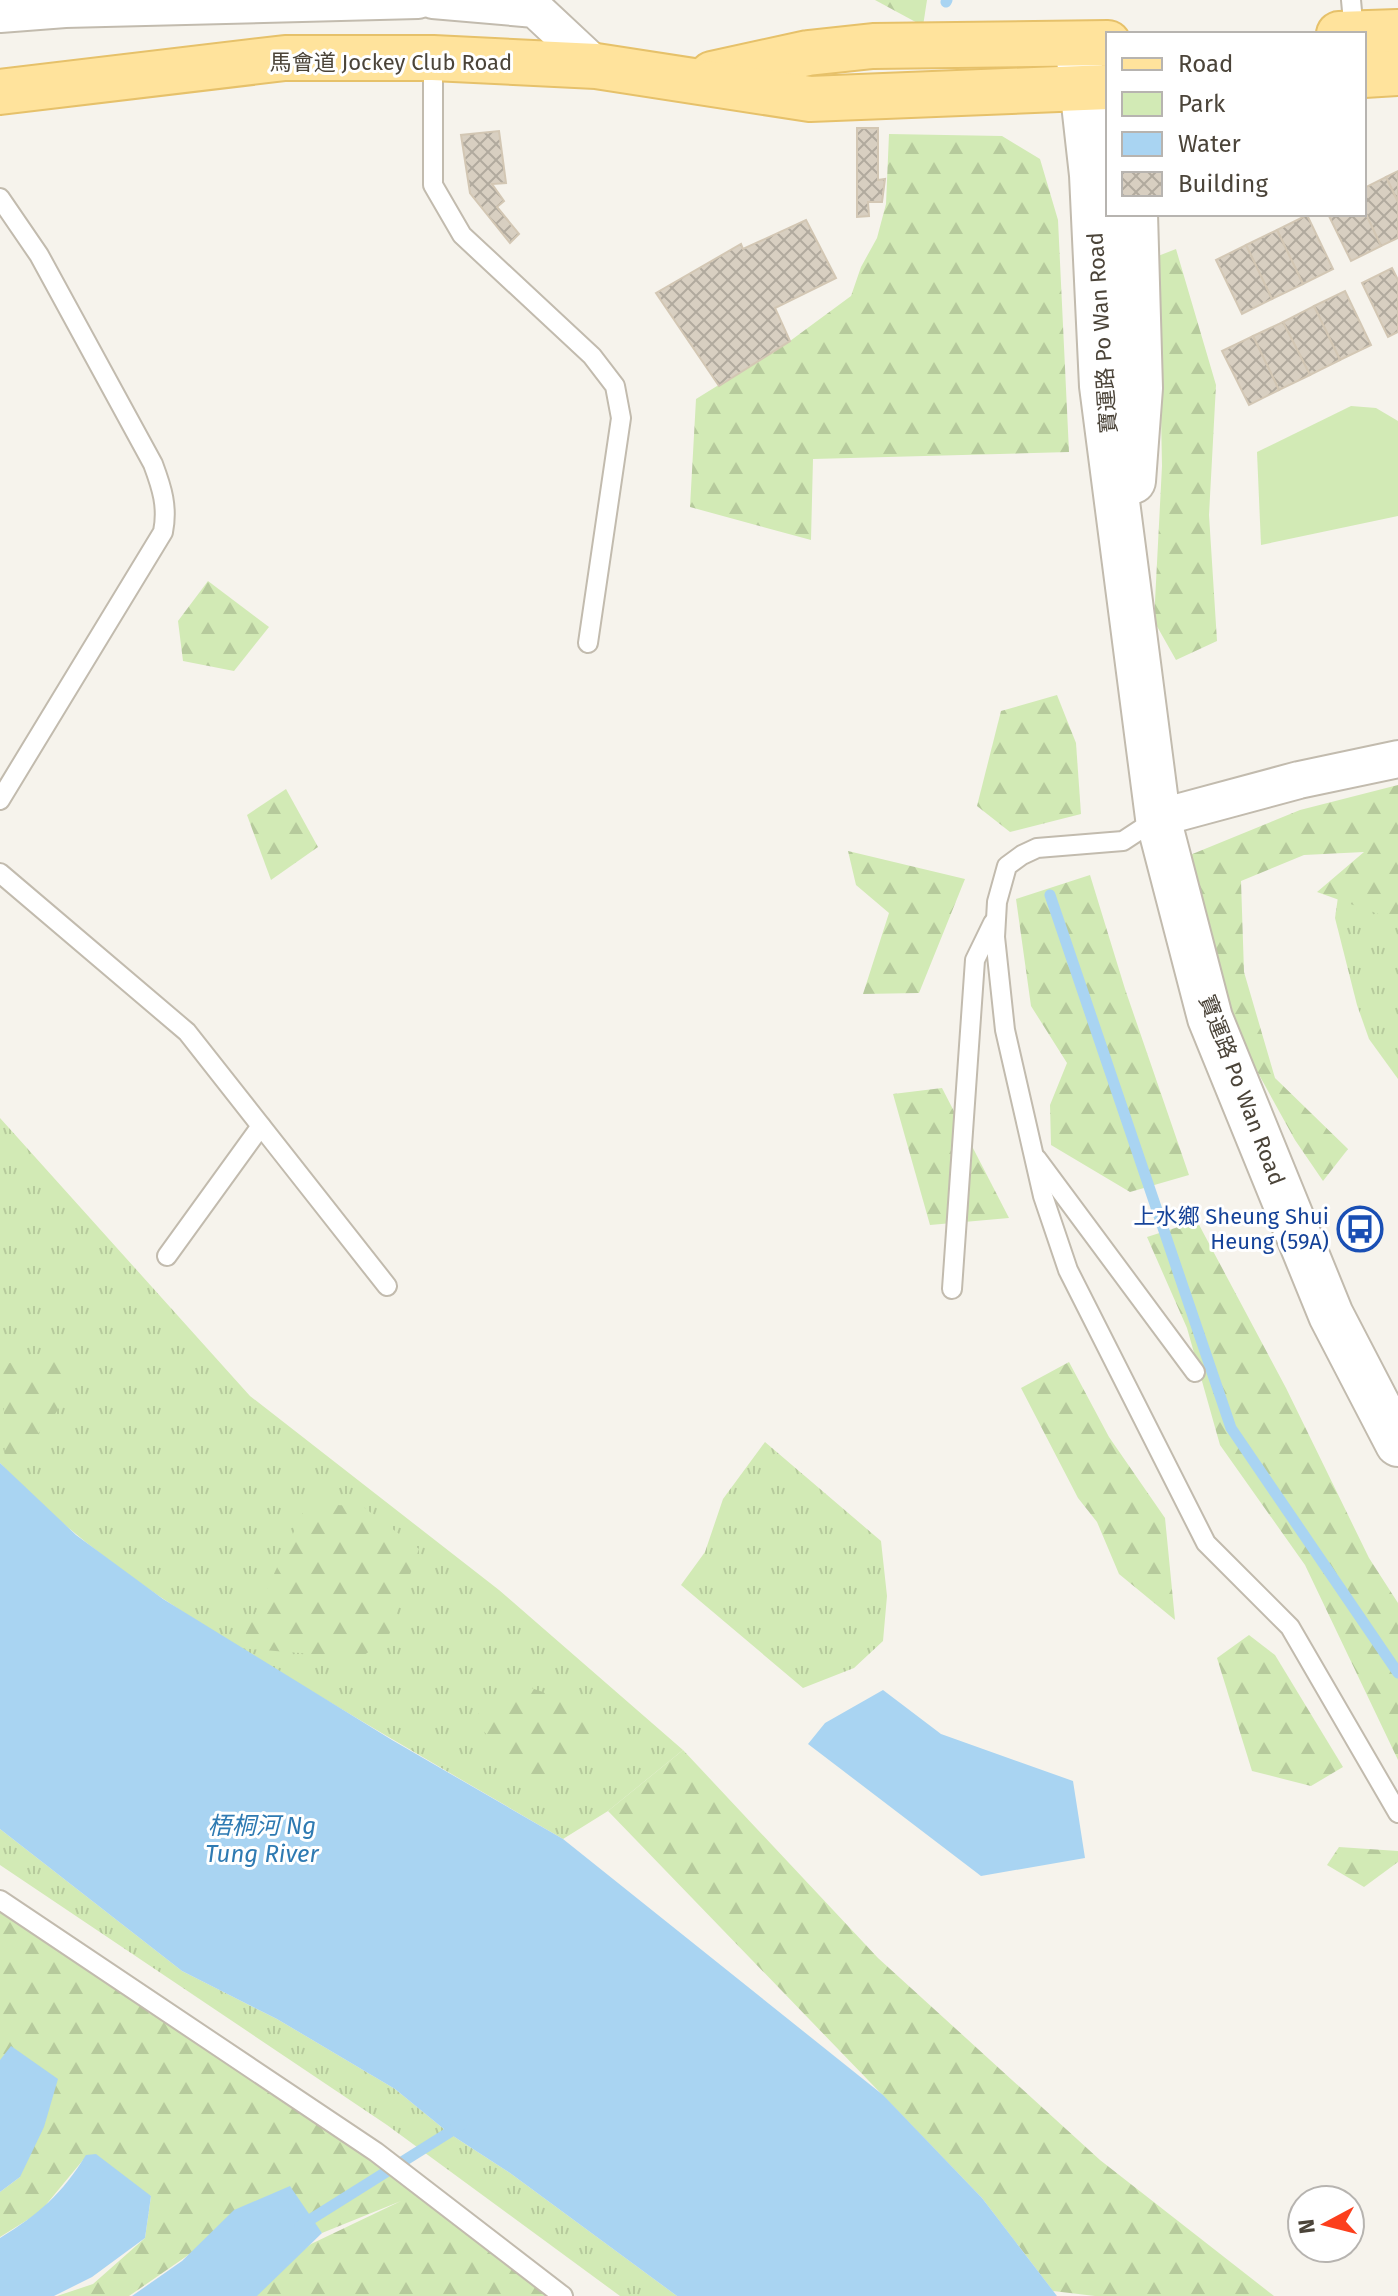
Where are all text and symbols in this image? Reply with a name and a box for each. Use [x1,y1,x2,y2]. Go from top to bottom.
legend [1106,32,1366,216]
street label: 馬會道 Jockey Club Road [270,49,512,76]
text: Road [1178,50,1233,78]
text: Park [1178,90,1226,118]
text: Water [1178,130,1242,158]
text: Building [1178,170,1268,198]
street label: 寶運路 Po Wan Road [1082,232,1122,434]
street label: 寶運路 Po Wan Road [1193,991,1291,1189]
place label: 上水鄉 Sheung Shui Heung (59A) [1133,1203,1329,1255]
bus stop icon: 上水鄉 Sheung Shui Heung (59A) [1336,1205,1384,1253]
water label: 梧桐河 Ng Tung River [205,1812,320,1868]
north arrow [1286,2184,1366,2264]
text: N [1292,2217,1321,2235]

